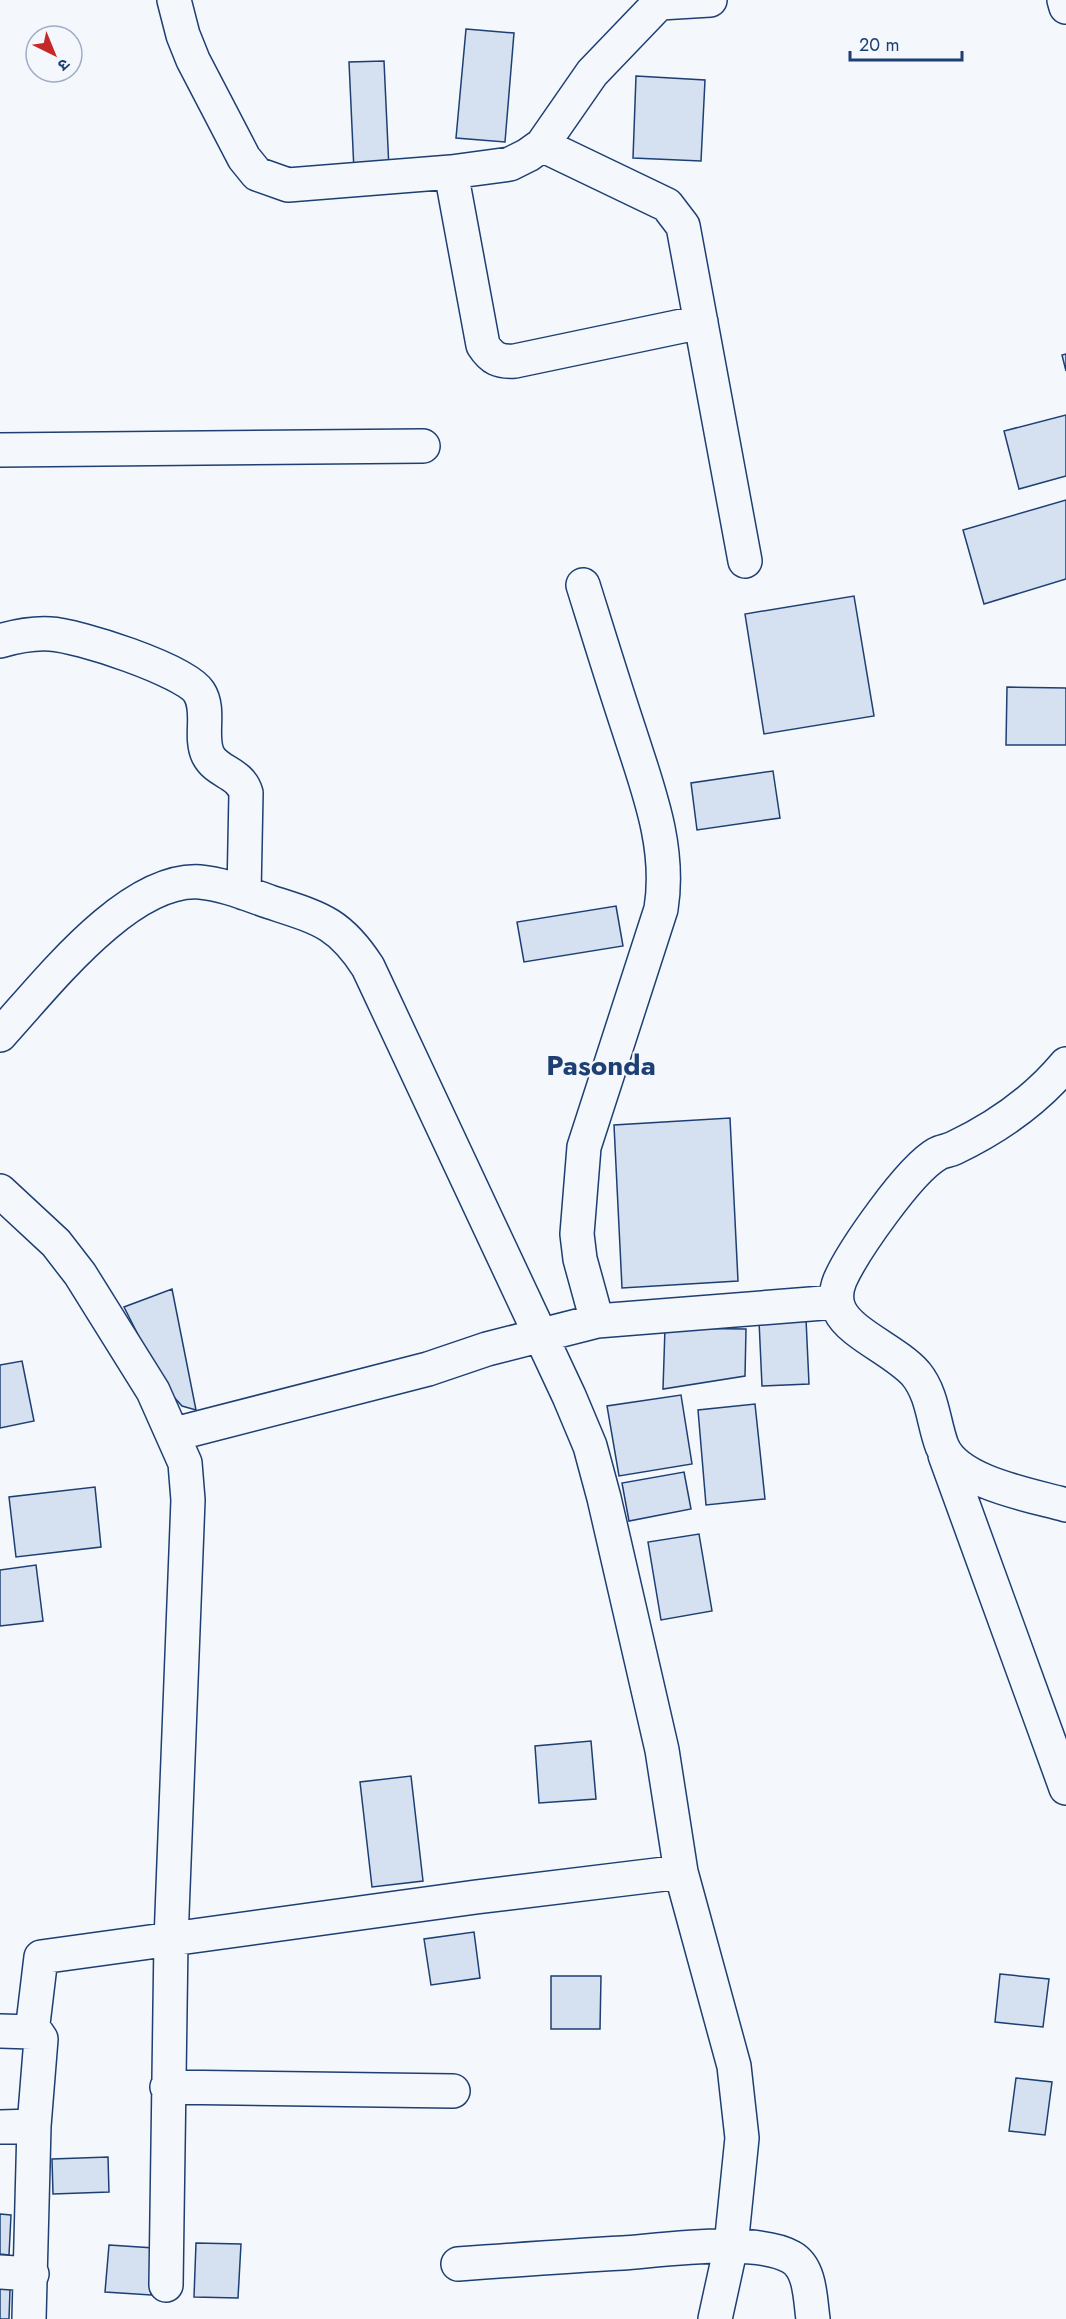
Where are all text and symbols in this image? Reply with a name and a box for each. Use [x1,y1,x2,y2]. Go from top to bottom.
north arrow [24,24,84,84]
scale bar [850,24,962,62]
text: 20 m [859,32,899,58]
text: उ [52,53,75,77]
district label: Pasonda [546,1045,656,1086]

